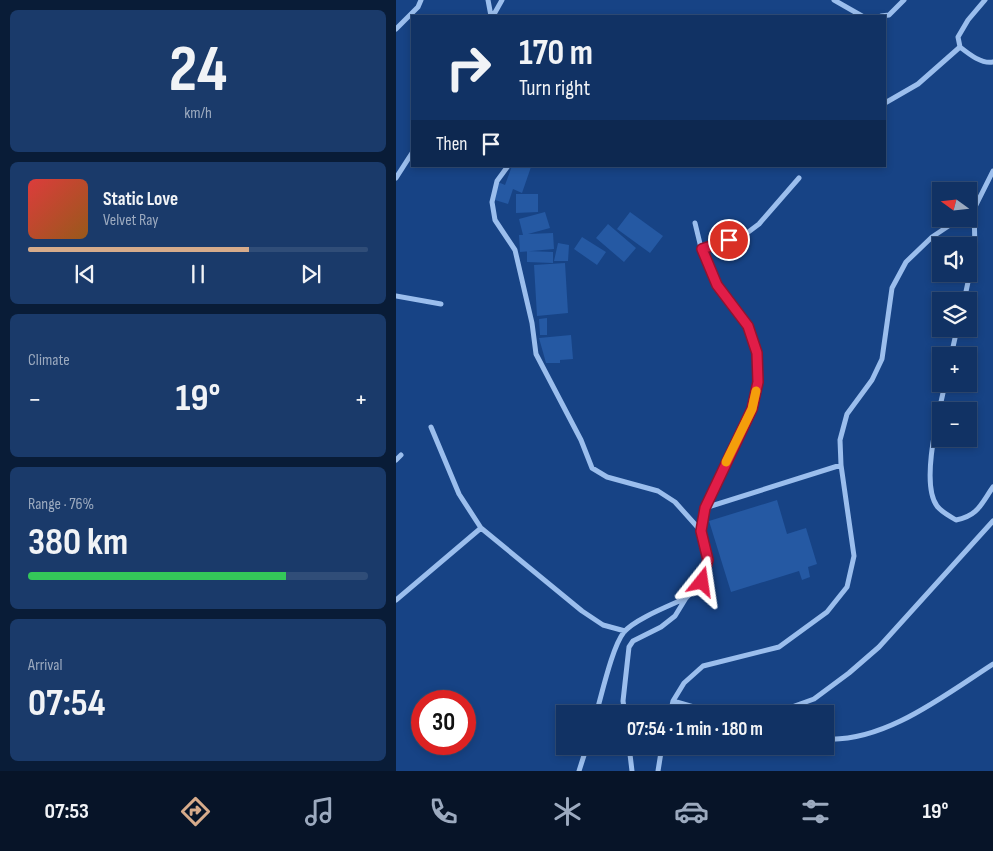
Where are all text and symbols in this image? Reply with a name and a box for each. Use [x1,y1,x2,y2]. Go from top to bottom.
text: 24 [169,32,227,110]
text: 170 m [519,32,593,75]
icon: right [436,35,501,100]
text: Turn right [519,75,590,102]
text: km/h [184,104,212,123]
icon: arrive [477,130,505,158]
text: Then [436,133,467,156]
north arrow [932,182,977,228]
map controls [932,182,977,447]
text: Static Love [103,188,178,211]
text: Velvet Ray [103,211,158,230]
pin [708,219,750,261]
icon: arrive [715,226,743,254]
button: sound [932,237,977,282]
icon: previous [71,260,99,288]
icon: pause [184,260,212,288]
icon: next [297,260,325,288]
button: layers [932,292,977,337]
button: + [932,347,977,392]
text: Climate [28,351,70,370]
text: 19° [176,376,220,421]
text: − [28,383,42,416]
text: + [354,383,368,416]
button: − [932,402,977,447]
text: Range · 76% [28,495,94,514]
text: 380 km [28,520,128,565]
position arrow [675,555,727,607]
text: Arrival [28,656,62,675]
text: 07:54 [28,681,105,726]
speed limit sign: 30 [411,690,476,755]
text: 07:54 · 1 min · 180 m [627,718,763,741]
icon: directions [178,794,213,829]
icon: music [302,794,337,829]
icon: phone [426,794,461,829]
icon: climate [550,794,585,829]
icon: car [674,794,709,829]
icon: filters [798,794,833,829]
text: 07:53 [45,798,89,825]
text: 19° [922,798,948,825]

